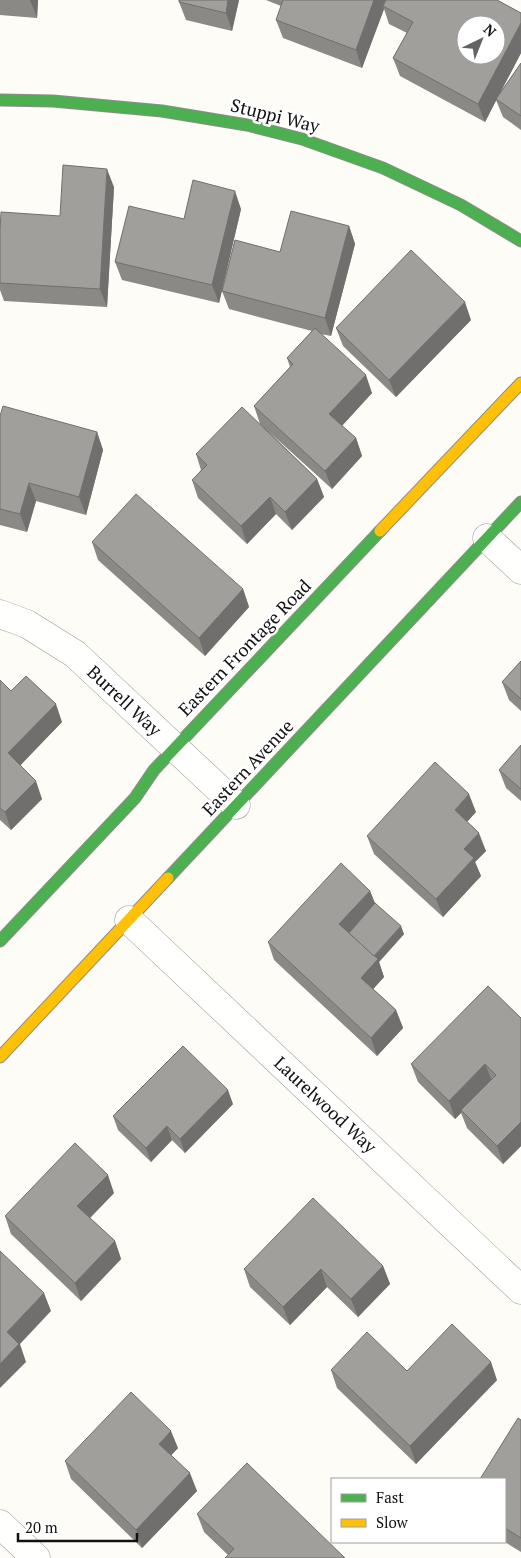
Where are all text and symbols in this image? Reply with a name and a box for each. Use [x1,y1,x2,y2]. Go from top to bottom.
north arrow [456,15,506,65]
text: N [480,20,501,41]
street label: Stuppi Way [228,92,323,138]
street label: Eastern Frontage Road [173,574,316,721]
street label: Burrell Way [82,660,168,741]
street label: Eastern Avenue [196,714,298,821]
street label: Laurelwood Way [269,1051,383,1159]
legend [331,1478,506,1543]
text: Fast [376,1487,404,1507]
scale bar [18,1510,136,1542]
text: Slow [376,1512,409,1532]
text: 20 m [25,1517,58,1537]

